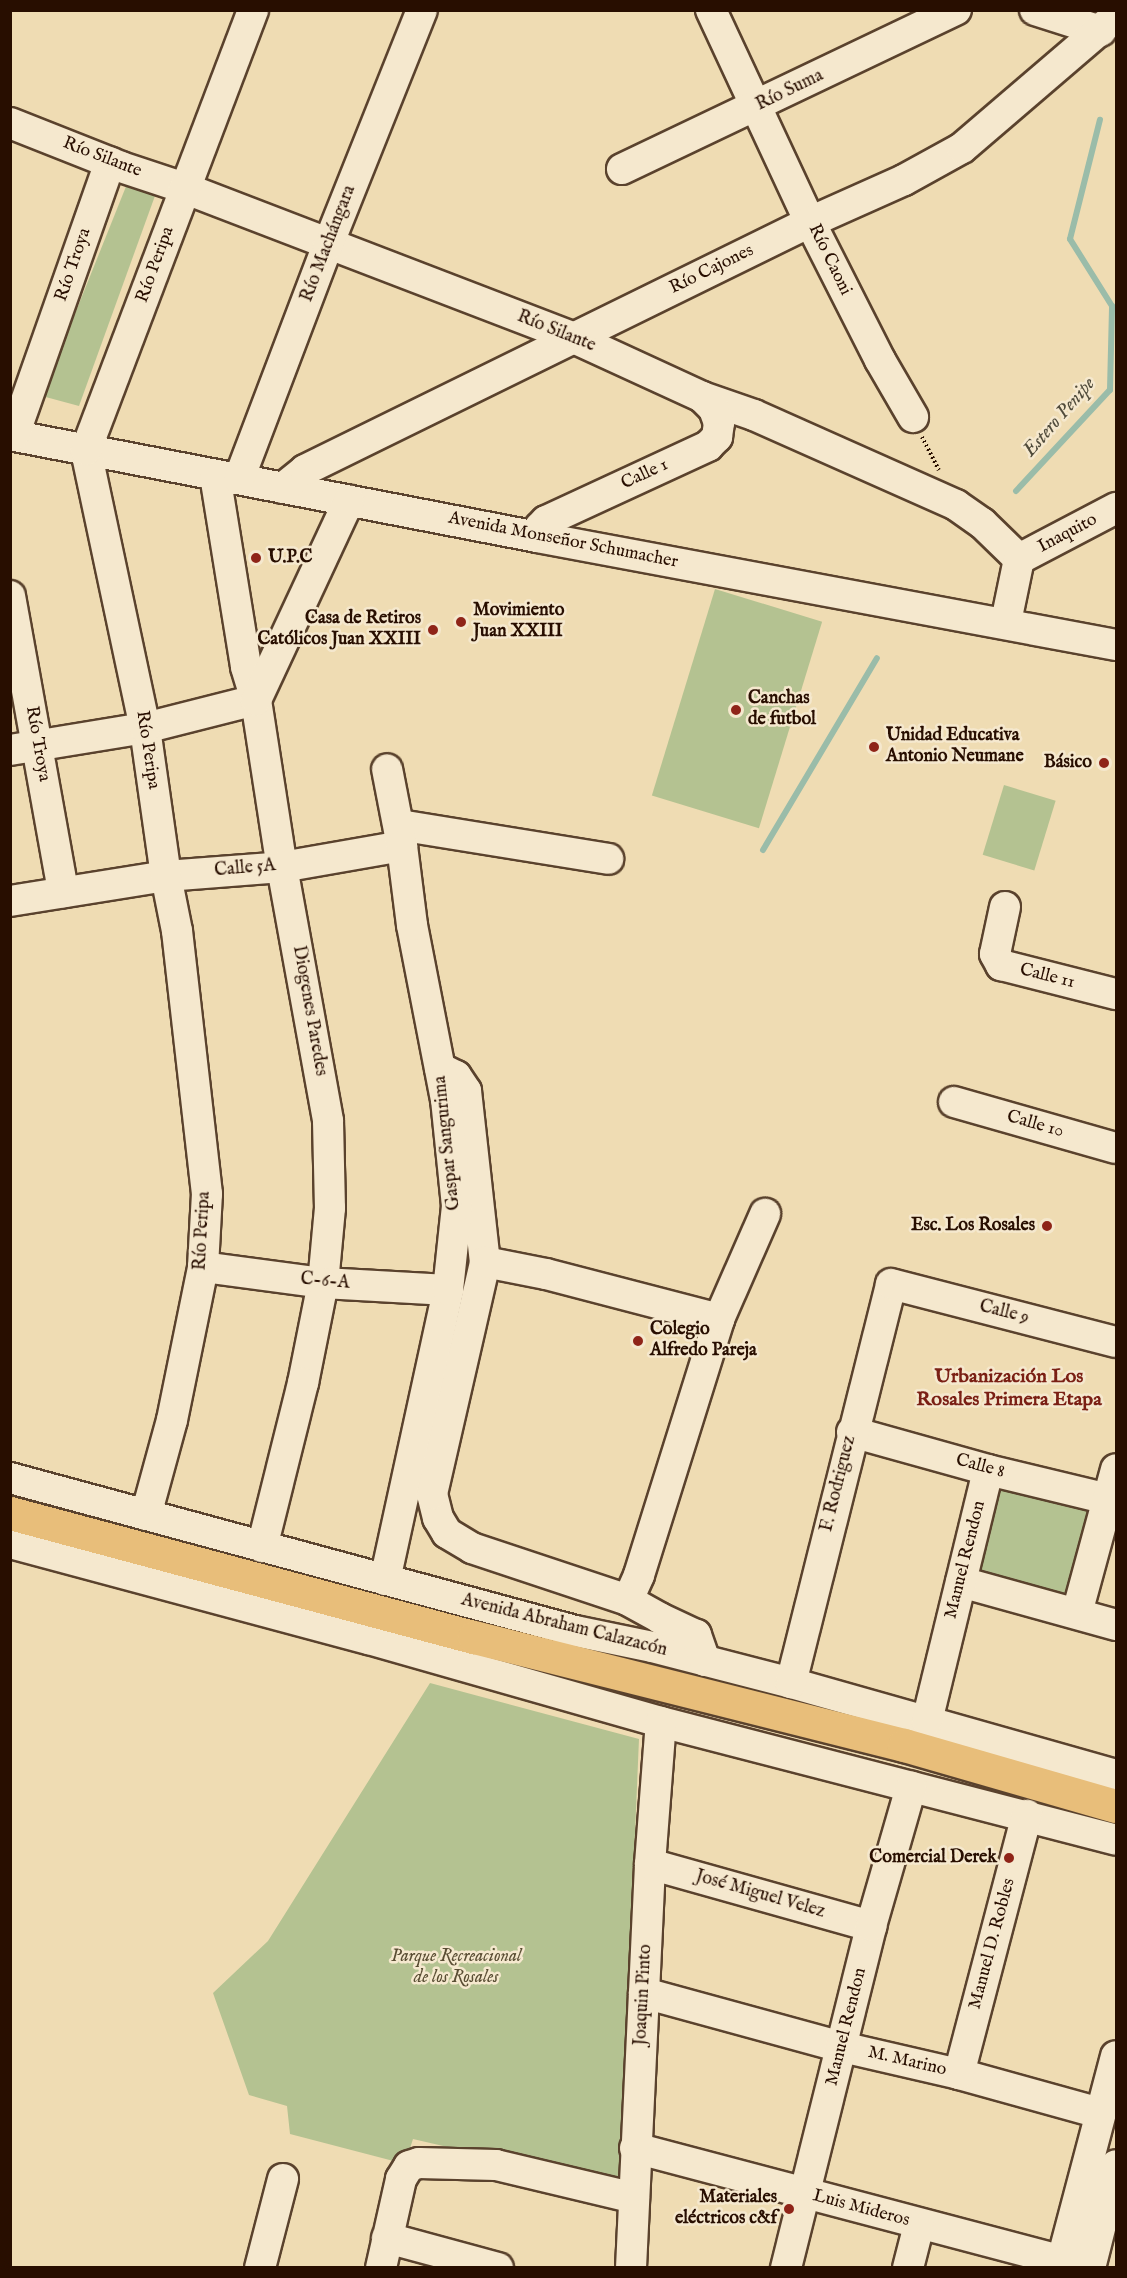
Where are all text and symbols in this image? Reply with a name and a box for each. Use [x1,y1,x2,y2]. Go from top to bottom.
street label: Río Suma [753,65,827,117]
street label: Río Silante [60,133,144,183]
street label: Río Machángara [297,183,361,305]
street label: Río Caoni [802,221,856,299]
street label: Río Peripa [132,224,180,306]
street label: Río Troya [51,225,97,305]
street label: Río Cajones [667,240,757,300]
street label: Río Silante [514,306,598,358]
water label: Estero Penipe [1018,372,1100,462]
street label: Calle 1 [618,455,672,495]
street label: Avenida Monseñor Schumacher [446,508,680,574]
street label: Inaquito [1035,509,1101,559]
place label: U.P.C [268,547,312,569]
marker: U.P.C [249,551,263,565]
place label: Movimiento Juan XXIII [473,601,564,644]
place label: Casa de Retiros Católicos Juan XXIII [257,609,421,652]
marker: Movimiento Juan XXIII [454,615,468,629]
marker: Casa de Retiros Católicos Juan XXIII [426,623,440,637]
place label: Canchas de futbol [748,689,816,732]
marker: Canchas de futbol [729,703,743,717]
street label: Río Troya [20,705,54,783]
street label: Río Peripa [130,709,164,791]
place label: Unidad Educativa Antonio Neumane [886,726,1024,768]
marker: Unidad Educativa Antonio Neumane [867,740,881,754]
place label: Básico [1044,752,1092,774]
marker: Básico [1097,756,1111,770]
street label: Calle 5A [214,856,276,882]
street label: Diogenes Paredes [287,944,331,1078]
street label: Calle 11 [1017,960,1077,994]
street label: Gaspar Sangurima [430,1075,466,1211]
street label: Calle 10 [1004,1107,1066,1143]
street label: Río Peripa [190,1191,216,1271]
place label: Esc. Los Rosales [911,1215,1035,1237]
marker: Esc. Los Rosales [1040,1219,1054,1233]
street label: C-6-A [299,1269,351,1295]
street label: Calle 9 [977,1296,1031,1330]
place label: Colegio Alfredo Pareja [650,1320,757,1362]
marker: Colegio Alfredo Pareja [631,1334,645,1348]
district label: Urbanización Los Rosales Primera Etapa [916,1364,1102,1411]
street label: F. Rodriguez [817,1434,861,1534]
street label: Calle 8 [953,1450,1007,1484]
street label: Manuel Rendon [941,1499,991,1621]
street label: Avenida Abraham Calazacón [459,1590,669,1662]
place label: Comercial Derek [869,1847,997,1869]
marker: Comercial Derek [1002,1851,1016,1865]
street label: José Miguel Velez [693,1866,827,1924]
street label: Manuel D. Robles [965,1876,1021,2012]
street label: Joaquin Pinto [631,1944,657,2046]
park label: Parque Recreacional de los Rosales [391,1947,521,1990]
street label: Manuel Rendon [822,1966,872,2088]
street label: M. Marino [866,2042,948,2082]
street label: Luis Mideros [810,2186,912,2232]
place label: Materiales eléctricos c&f [675,2188,777,2230]
marker: Materiales eléctricos c&f [782,2202,796,2216]

